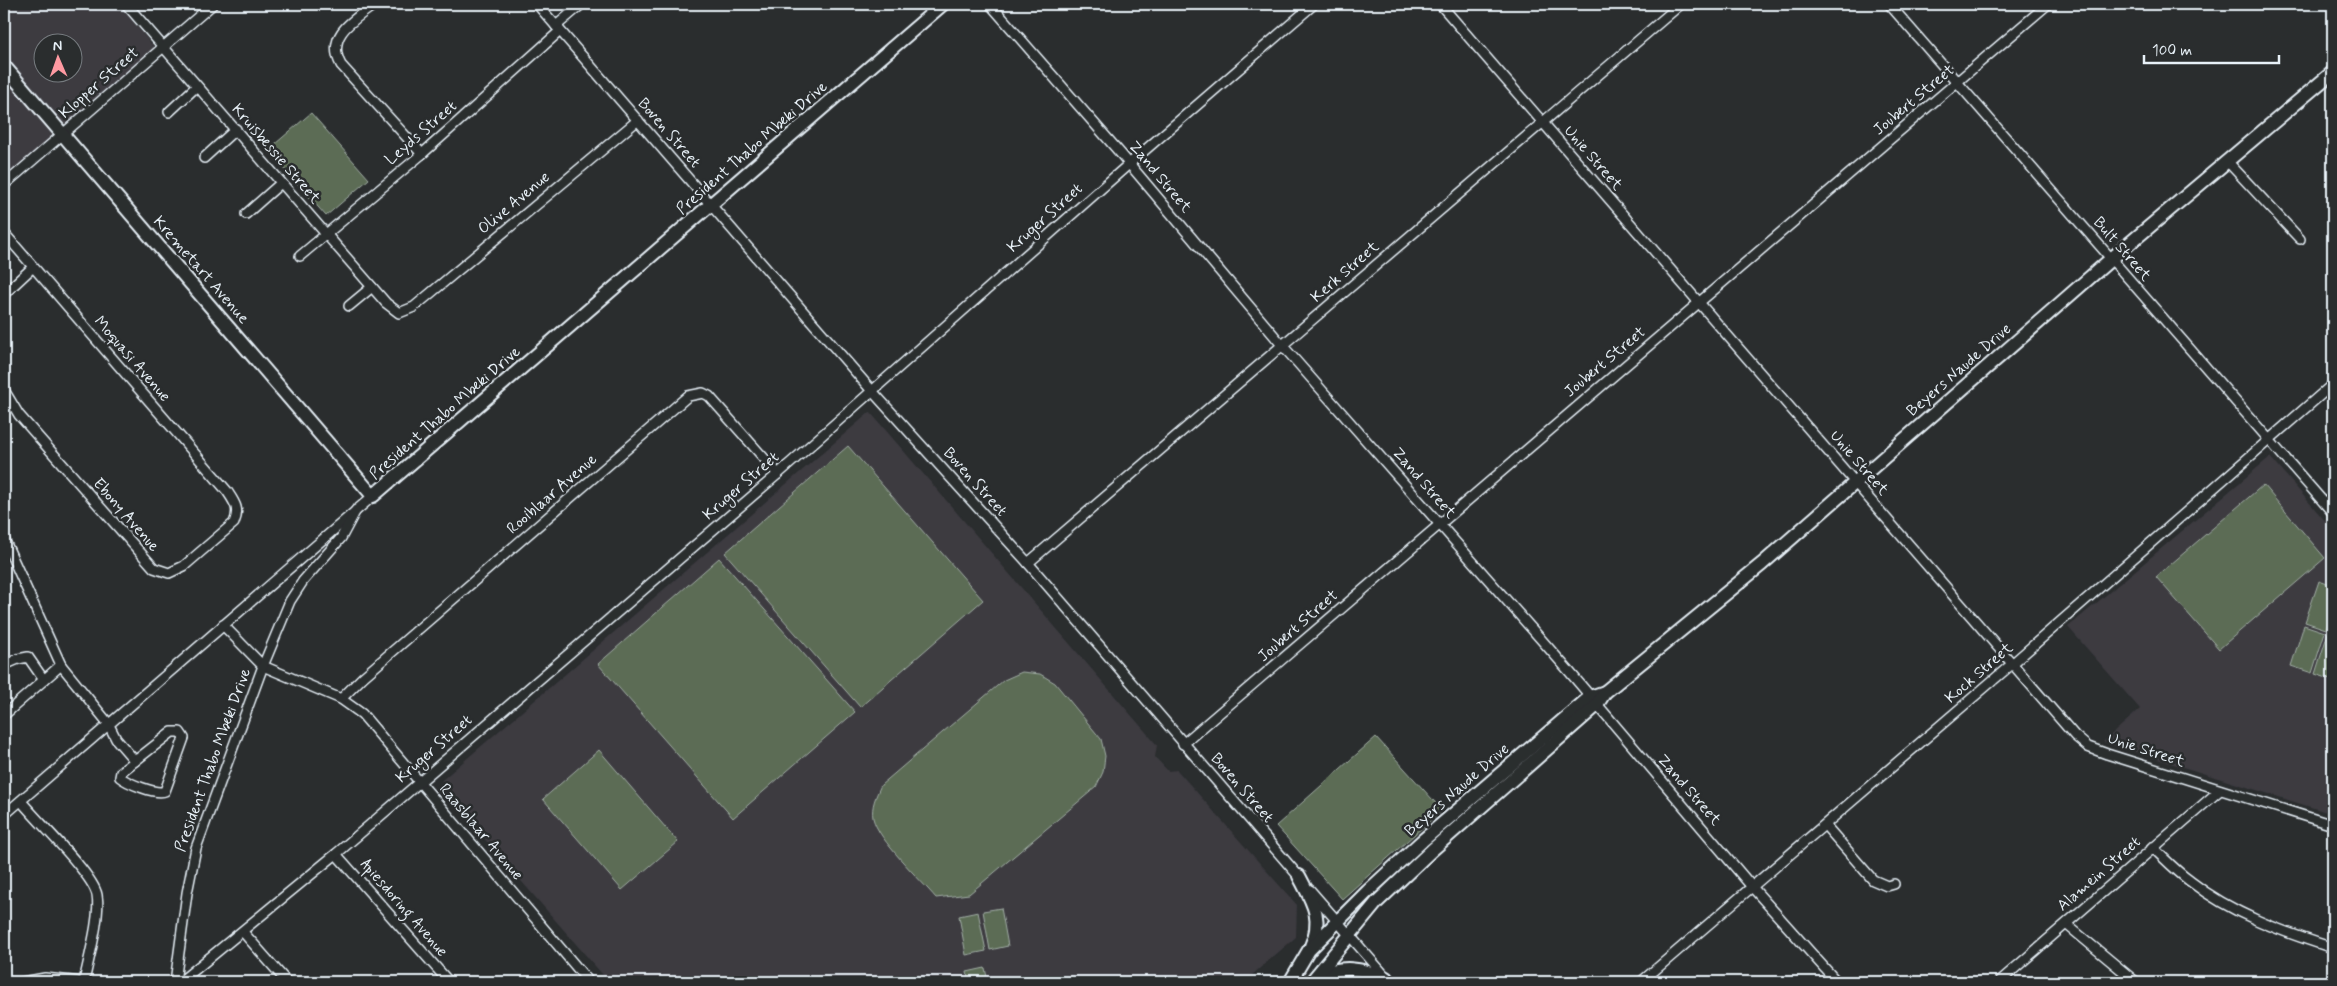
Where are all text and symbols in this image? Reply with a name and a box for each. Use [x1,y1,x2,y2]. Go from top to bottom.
north arrow [32,32,82,82]
scale bar [2144,32,2280,64]
text: N [53,37,63,55]
text: 100 m [2152,41,2192,61]
street label: Klopper Street [55,42,144,124]
street label: Joubert Street [1869,60,1959,140]
street label: President Thabo Mbeki Drive [672,76,832,220]
street label: Boven Street [633,94,705,172]
street label: Leyds Street [381,96,461,170]
street label: Kruisbessie Street [227,99,326,209]
street label: Unie Street [1559,121,1628,195]
street label: Zand Street [1124,137,1197,218]
street label: Olive Avenue [474,167,554,239]
street label: Kruger Street [1003,179,1088,258]
street label: Kremetart Avenue [148,212,254,329]
street label: Bult Street [2088,212,2156,286]
street label: Kerk Street [1306,236,1384,307]
street label: Moquasi Avenue [89,312,175,406]
street label: Beyers Naude Drive [1902,319,2016,421]
street label: Joubert Street [1560,322,1650,402]
street label: President Thabo Mbeki Drive [365,341,525,485]
street label: Unie Street [1825,426,1894,500]
street label: Boven Street [938,443,1012,521]
street label: Zand Street [1387,443,1461,523]
street label: Kruger Street [698,447,784,526]
street label: Rooiblaar Avenue [502,449,602,539]
street label: Ebony Avenue [88,474,164,557]
street label: Joubert Street [1253,585,1343,667]
street label: Kock Street [1941,637,2018,708]
street label: President Thabo Mbeki Drive [170,665,256,855]
street label: Kruger Street [391,710,477,789]
street label: Unie Street [2105,728,2188,773]
street label: Beyers Naude Drive [1400,739,1514,841]
street label: Boven Street [1206,749,1278,827]
street label: Zand Street [1652,750,1726,830]
street label: Raasblaar Avenue [434,779,528,885]
street label: Alamein Street [2053,832,2145,916]
street label: Apiesdoring Avenue [355,855,452,962]

